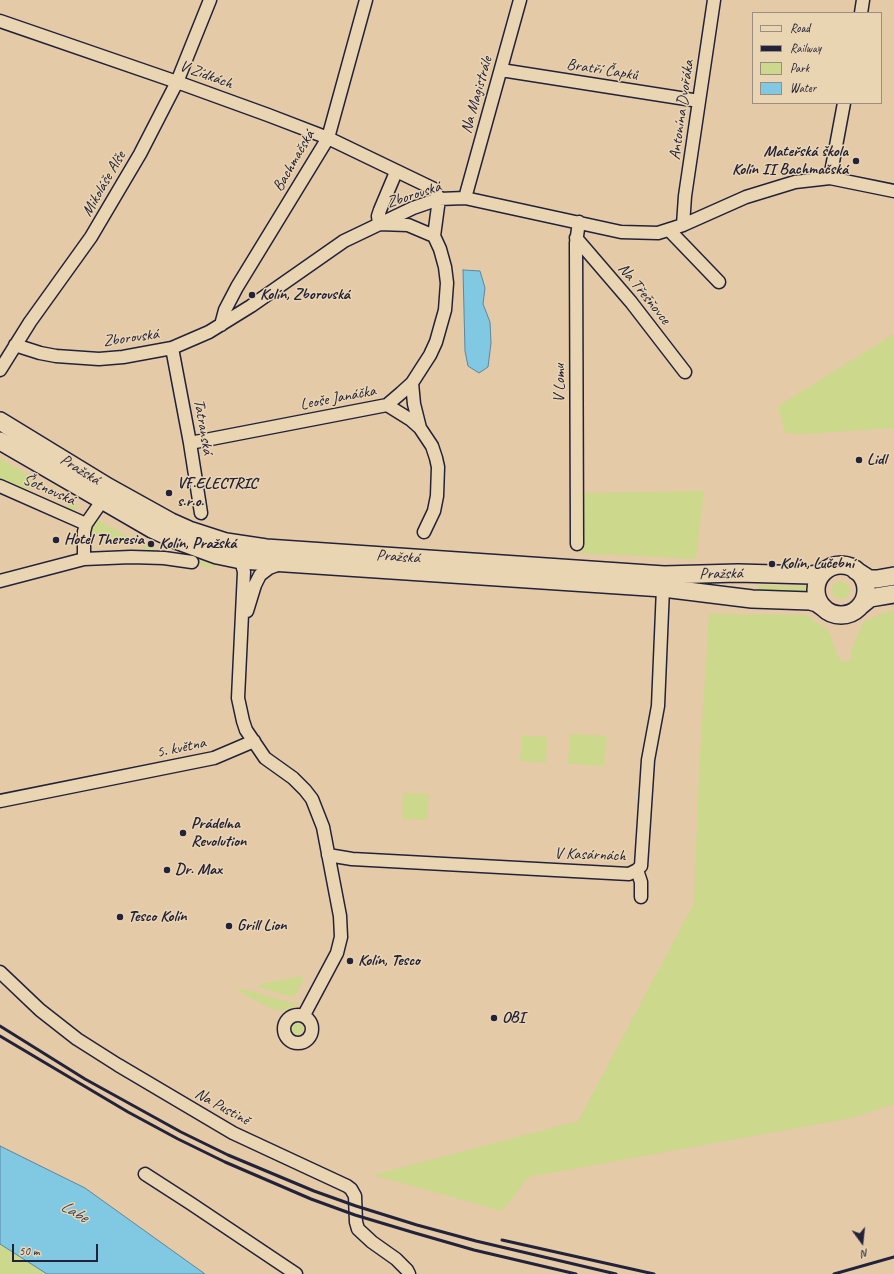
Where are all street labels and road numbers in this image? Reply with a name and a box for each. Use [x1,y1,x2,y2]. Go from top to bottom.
street label: Na Magistrále [457,54,497,136]
street label: Bratří Čapků [565,55,639,85]
street label: V Zídkách [177,57,235,93]
street label: Antonína Dvořáka [665,59,699,161]
street label: Bachmačská [269,127,319,195]
street label: Mikoláše Alše [78,148,130,220]
street label: Zborovská [385,177,443,213]
street label: Na Třešňovce [613,260,675,328]
street label: Zborovská [102,325,160,351]
street label: V Lomu [550,363,570,403]
street label: Leoše Janáčka [299,381,377,415]
street label: Tatranská [189,398,217,456]
street label: Pražská [56,450,104,490]
street label: Šotnovská [20,470,78,510]
street label: Pražská [376,546,420,568]
street label: Pražská [699,564,743,584]
street label: 5. května [155,733,207,763]
street label: V Kasárnách [554,844,626,866]
street label: Na Pustině [191,1084,253,1130]

